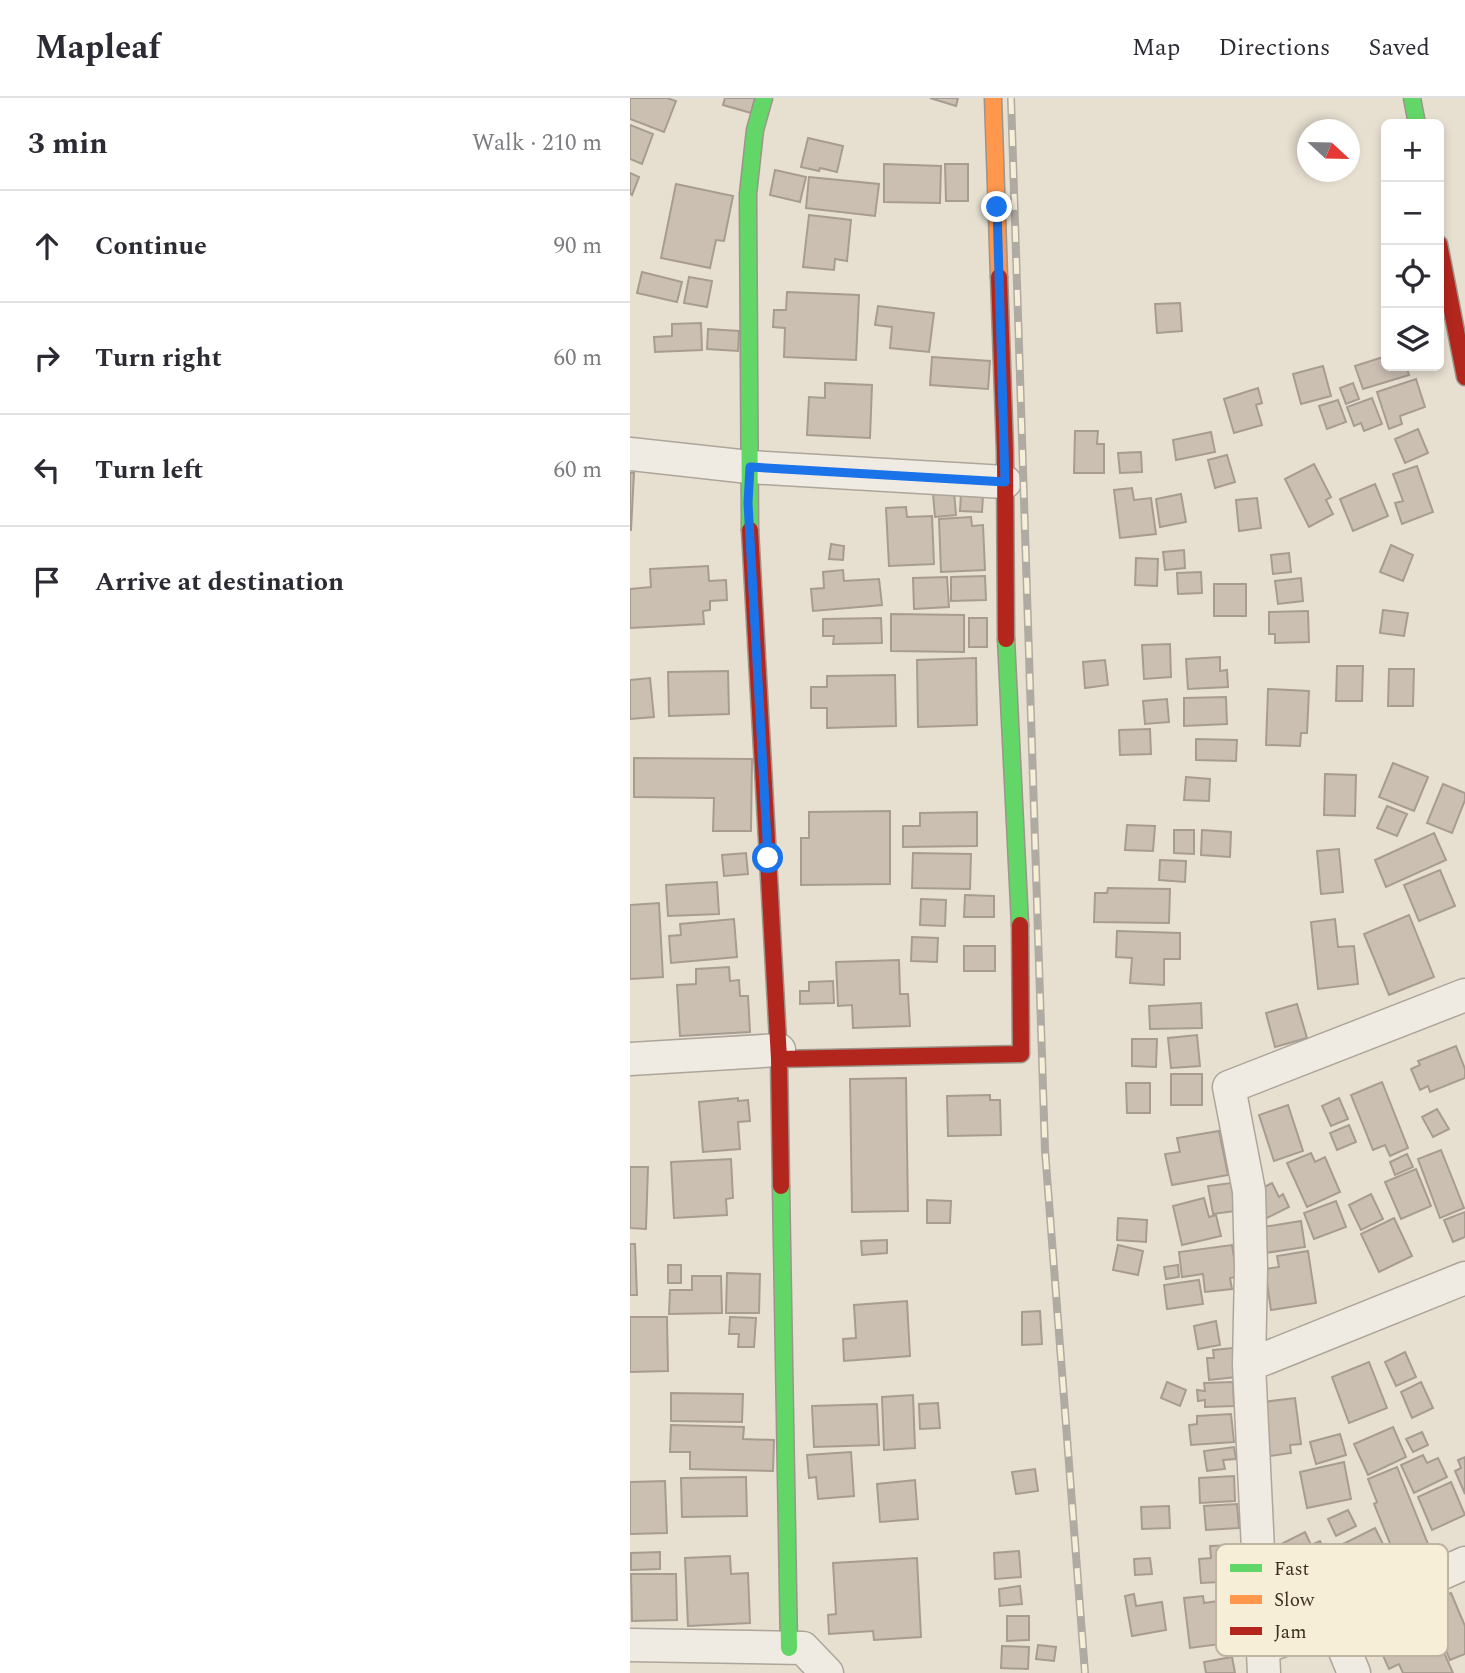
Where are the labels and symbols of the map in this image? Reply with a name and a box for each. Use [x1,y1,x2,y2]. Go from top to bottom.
north arrow [1297,119,1360,182]
route end [981,191,1012,222]
route start [752,842,783,873]
legend [1216,1544,1448,1656]
text: Fast [1274,1555,1310,1584]
text: Slow [1274,1586,1315,1615]
text: Jam [1274,1618,1306,1647]

